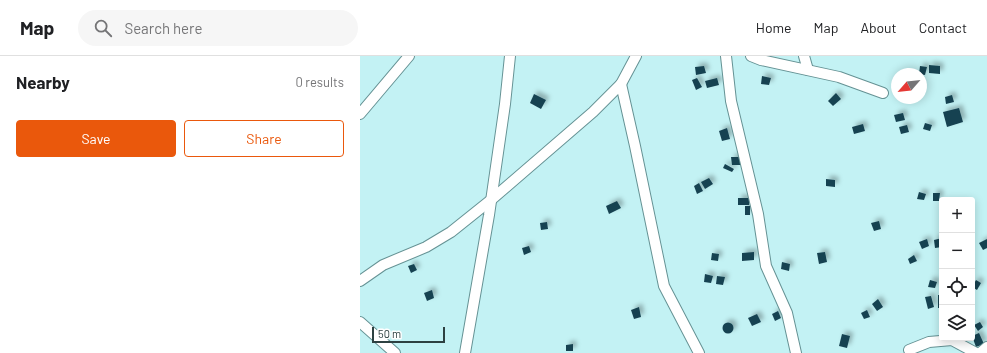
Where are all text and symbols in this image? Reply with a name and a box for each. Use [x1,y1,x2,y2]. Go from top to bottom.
search box [78,10,358,46]
text: Map [20,16,54,39]
icon: search [92,17,114,39]
text: Search here [124,19,202,37]
text: Home [756,19,792,36]
text: Map [814,19,838,36]
text: About [860,19,897,36]
text: Contact [919,19,967,36]
north arrow [891,68,927,104]
text: Nearby [16,72,70,92]
text: 0 results [295,74,344,90]
button: Save [16,120,176,157]
button: Share [184,120,344,157]
map controls [939,197,975,341]
button: + [939,197,975,233]
button: − [939,233,975,269]
button: locate [939,269,975,305]
button: layers [939,305,975,341]
scale bar [372,325,445,344]
text: 50 m [378,327,401,340]

